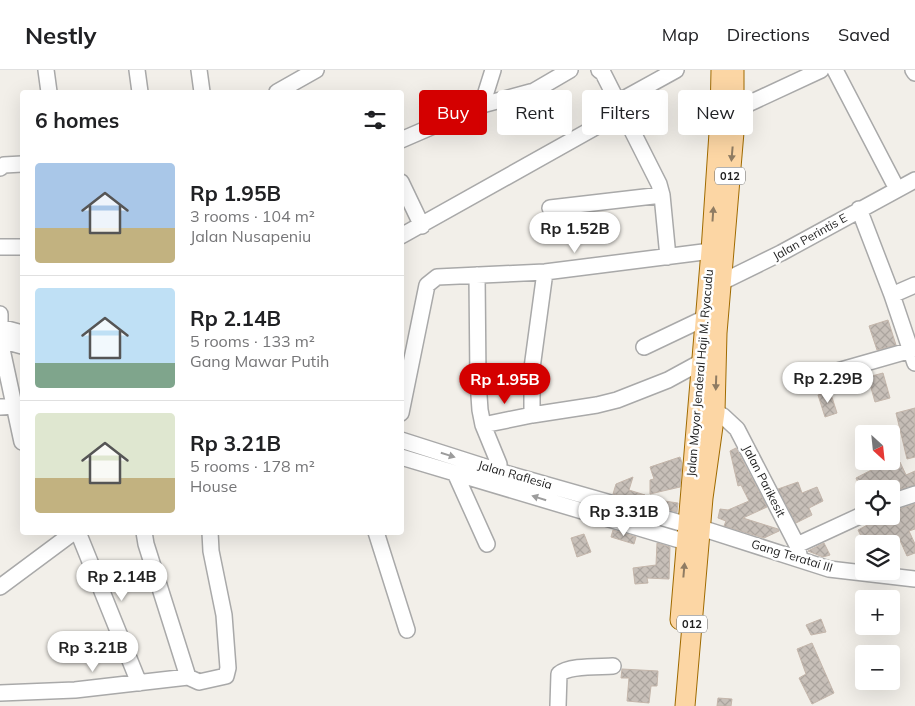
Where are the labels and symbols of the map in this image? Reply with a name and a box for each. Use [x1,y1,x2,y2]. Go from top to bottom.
one-way arrow [728,146,736,162]
road number: 012 [715,168,745,184]
one-way arrow [710,206,718,222]
street label: Jalan Perintis E [770,210,850,263]
pin: Rp 1.52B [523,212,627,254]
street label: Jalan Mayor Jenderal Haji M. Ryacudu [683,269,716,477]
pin: Rp 1.95B [453,362,557,405]
pin: Rp 2.29B [776,362,880,404]
one-way arrow [712,375,720,391]
north arrow [855,425,900,470]
street label: Jalan Parikesit [740,442,789,519]
one-way arrow [440,451,455,459]
street label: Jalan Raflesia [476,457,554,492]
one-way arrow [531,494,546,502]
pin: Rp 3.31B [572,494,676,537]
street label: Gang Teratai III [750,536,835,575]
pin: Rp 2.14B [70,560,174,602]
one-way arrow [680,562,688,578]
road number: 012 [677,616,707,632]
pin: Rp 3.21B [41,630,145,673]

